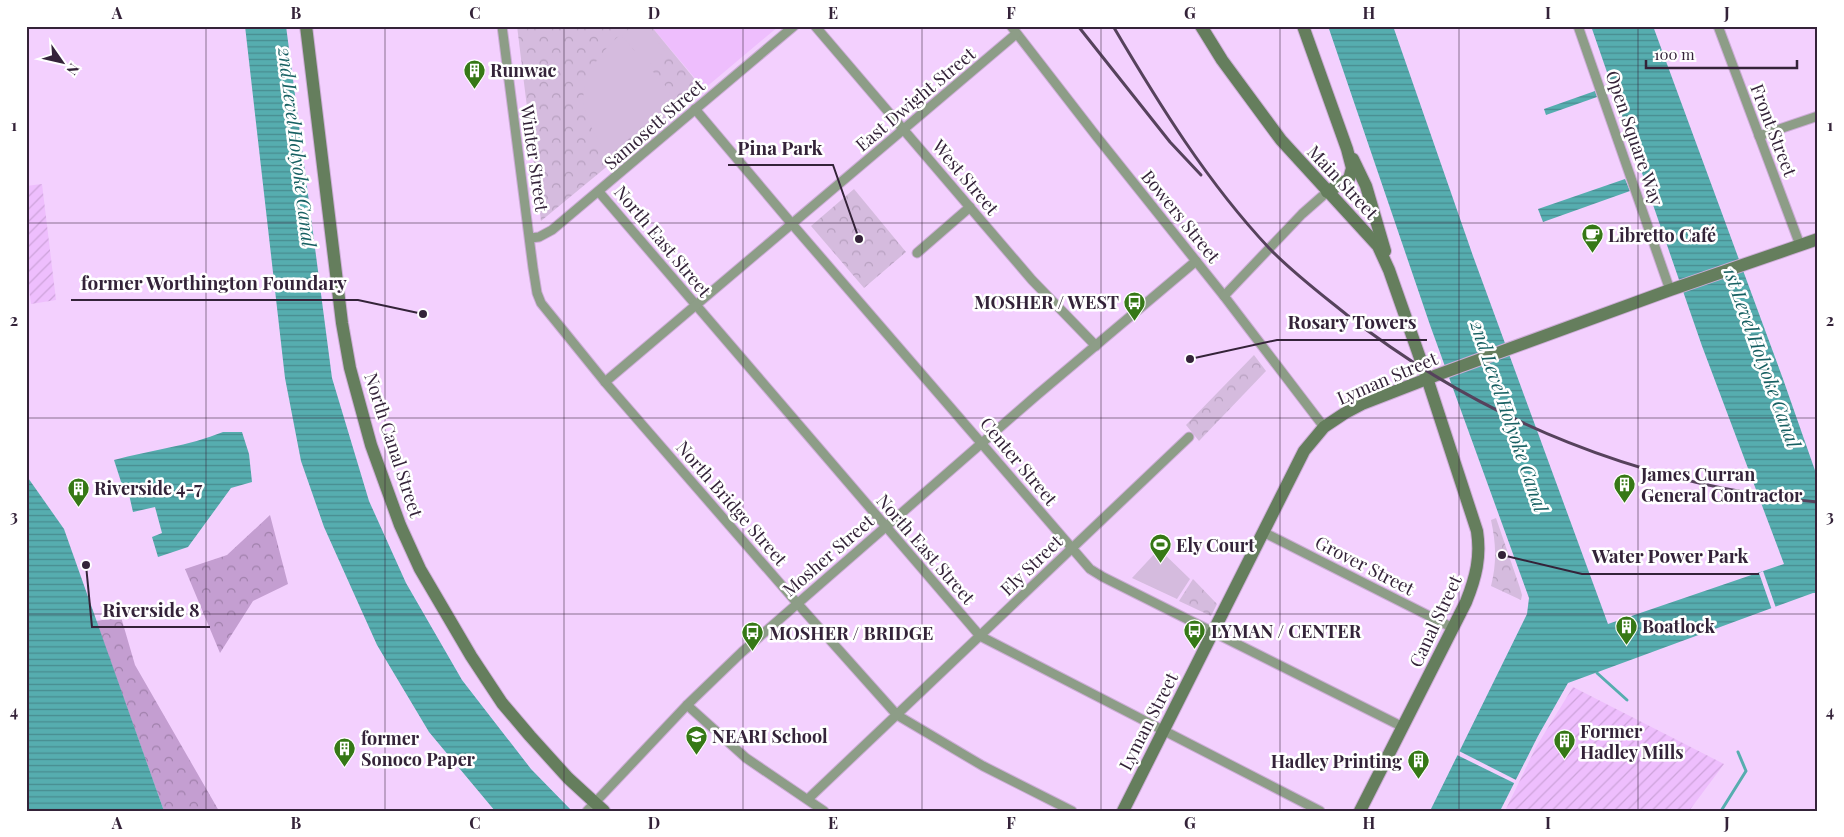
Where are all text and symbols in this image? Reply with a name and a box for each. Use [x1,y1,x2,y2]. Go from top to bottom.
text: A [111,2,123,23]
text: B [291,2,302,23]
text: C [469,2,481,23]
text: D [648,2,660,23]
text: E [828,2,838,23]
text: F [1006,2,1016,23]
text: G [1184,2,1196,23]
text: H [1363,2,1376,23]
text: I [1545,2,1551,23]
text: J [1723,2,1730,23]
north arrow [38,38,88,88]
scale bar [1646,38,1798,70]
street label: East Dwight Street [850,41,981,156]
text: 100 m [1654,44,1695,64]
water label: 2nd Level Holyoke Canal [273,45,323,249]
building icon: Runwac [462,58,486,89]
place label: Runwac [490,58,556,82]
text: N [62,60,84,79]
street label: Open Square Way [1601,67,1669,209]
street label: Samosett Street [598,73,710,174]
street label: Front Street [1745,80,1803,180]
street label: Winter Street [515,102,554,214]
text: 1 [11,114,17,135]
text: 1 [1827,114,1833,135]
callout: Pina Park [728,131,833,165]
text: Pina Park [737,134,824,160]
street label: West Street [927,134,1005,220]
street label: Main Street [1302,140,1384,225]
street label: Bowers Street [1136,165,1226,268]
street label: North East Street [609,180,717,302]
cafe icon: Libretto Café [1580,223,1604,254]
place label: Libretto Café [1608,223,1716,247]
water label: 1st Level Holyoke Canal [1718,263,1808,452]
callout: former Worthington Foundary [71,266,358,300]
text: former Worthington Foundary [81,269,347,295]
place label: MOSHER / WEST [974,290,1119,314]
bus stop icon: MOSHER / WEST [1123,290,1147,321]
callout: Rosary Towers [1277,306,1427,340]
text: Rosary Towers [1288,308,1417,334]
text: 2 [10,309,18,330]
text: 2 [1826,309,1834,330]
water label: 2nd Level Holyoke Canal [1465,316,1555,516]
street label: Lyman Street [1333,346,1442,410]
street label: North Canal Street [359,370,429,521]
street label: Center Street [975,412,1063,511]
street label: North Bridge Street [671,436,793,571]
place label: James Curran General Contractor [1640,462,1803,507]
building icon: James Curran General Contractor [1613,472,1637,503]
building icon: Riverside 4-7 [66,476,90,507]
place label: Riverside 4-7 [94,476,203,500]
street label: North East Street [871,489,981,610]
text: 3 [10,505,18,526]
text: 3 [1826,505,1834,526]
street label: Mosher Street [777,508,879,601]
street label: Ely Street [995,529,1068,601]
street label: Grover Street [1311,530,1419,601]
sports icon: Ely Court [1148,533,1172,564]
place label: Ely Court [1176,533,1255,557]
callout: Water Power Park [1582,540,1759,574]
text: Water Power Park [1591,542,1749,568]
street label: Canal Street [1403,570,1467,671]
callout: Riverside 8 [92,593,210,627]
text: Riverside 8 [102,596,200,622]
building icon: Boatlock [1614,614,1638,645]
place label: Boatlock [1642,614,1715,638]
bus stop icon: LYMAN / CENTER [1183,619,1207,650]
place label: LYMAN / CENTER [1211,619,1362,643]
bus stop icon: MOSHER / BRIDGE [741,621,765,652]
place label: MOSHER / BRIDGE [769,621,933,645]
street label: Lyman Street [1113,667,1183,774]
text: 4 [10,700,18,721]
text: 4 [1826,700,1834,721]
place label: Former Hadley Mills [1580,719,1684,764]
school or university icon: NEARI School [684,724,708,755]
place label: NEARI School [712,724,828,748]
place label: former Sonoco Paper [361,726,476,771]
building icon: Former Hadley Mills [1552,729,1576,760]
building icon: former Sonoco Paper [333,736,357,767]
place label: Hadley Printing [1271,749,1402,773]
building icon: Hadley Printing [1406,749,1430,780]
text: A [111,812,123,833]
text: B [291,812,302,833]
text: C [469,812,481,833]
text: D [648,812,660,833]
text: E [828,812,838,833]
text: F [1006,812,1016,833]
text: G [1184,812,1196,833]
text: H [1363,812,1376,833]
text: I [1545,812,1551,833]
text: J [1723,812,1730,833]

